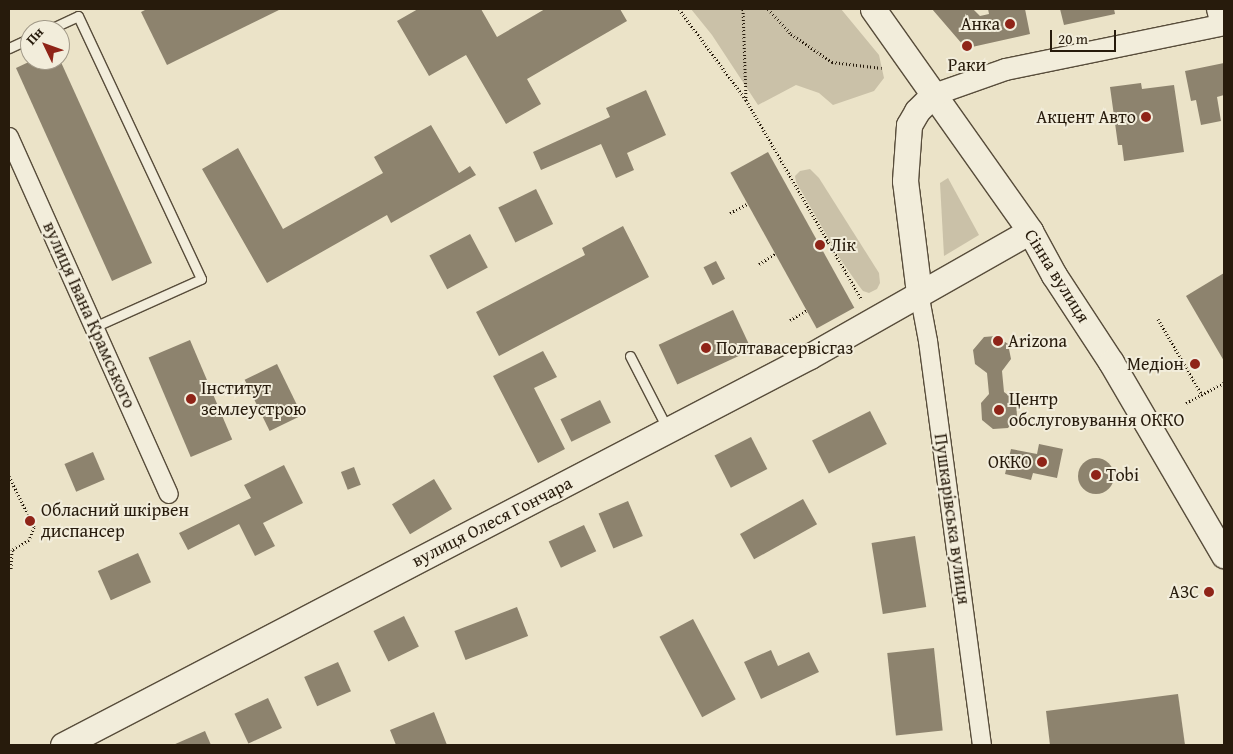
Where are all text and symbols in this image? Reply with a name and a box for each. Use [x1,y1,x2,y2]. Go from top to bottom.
place label: Анка [961,13,1000,35]
marker: Анка [1004,18,1016,30]
north arrow [20,20,70,70]
scale bar [1053,20,1119,52]
text: Пн [21,22,48,49]
text: 20 m [1058,28,1088,49]
marker: Раки [961,40,973,52]
place label: Раки [948,54,986,76]
place label: Акцент Авто [1036,106,1136,128]
marker: Акцент Авто [1140,111,1152,123]
street label: вулиця Івана Крамського [38,218,140,412]
street label: Сінна вулиця [1020,225,1094,327]
place label: Лік [830,234,856,256]
marker: Лік [814,239,826,251]
place label: Arizona [1008,330,1067,352]
marker: Arizona [992,335,1004,347]
place label: Полтавасервісгаз [716,337,853,359]
marker: Полтавасервісгаз [700,342,712,354]
place label: Медіон [1127,353,1184,375]
marker: Медіон [1188,357,1202,371]
place label: Інститут землеустрою [201,378,306,420]
place label: Центр обслуговування ОККО [1009,389,1184,432]
marker: Інститут землеустрою [185,393,197,405]
marker: Центр обслуговування ОККО [993,404,1005,416]
street label: Пушкарівська вулиця [929,432,975,606]
place label: ОККО [988,451,1032,473]
marker: ОККО [1036,456,1048,468]
place label: Tobi [1106,464,1139,486]
marker: Tobi [1090,469,1102,481]
street label: вулиця Олеся Гончара [408,472,576,572]
place label: Обласний шкірвен диспансер [41,500,189,542]
marker: Обласний шкірвен диспансер [23,514,37,528]
place label: АЗС [1169,581,1199,603]
marker: АЗС [1203,586,1215,598]

